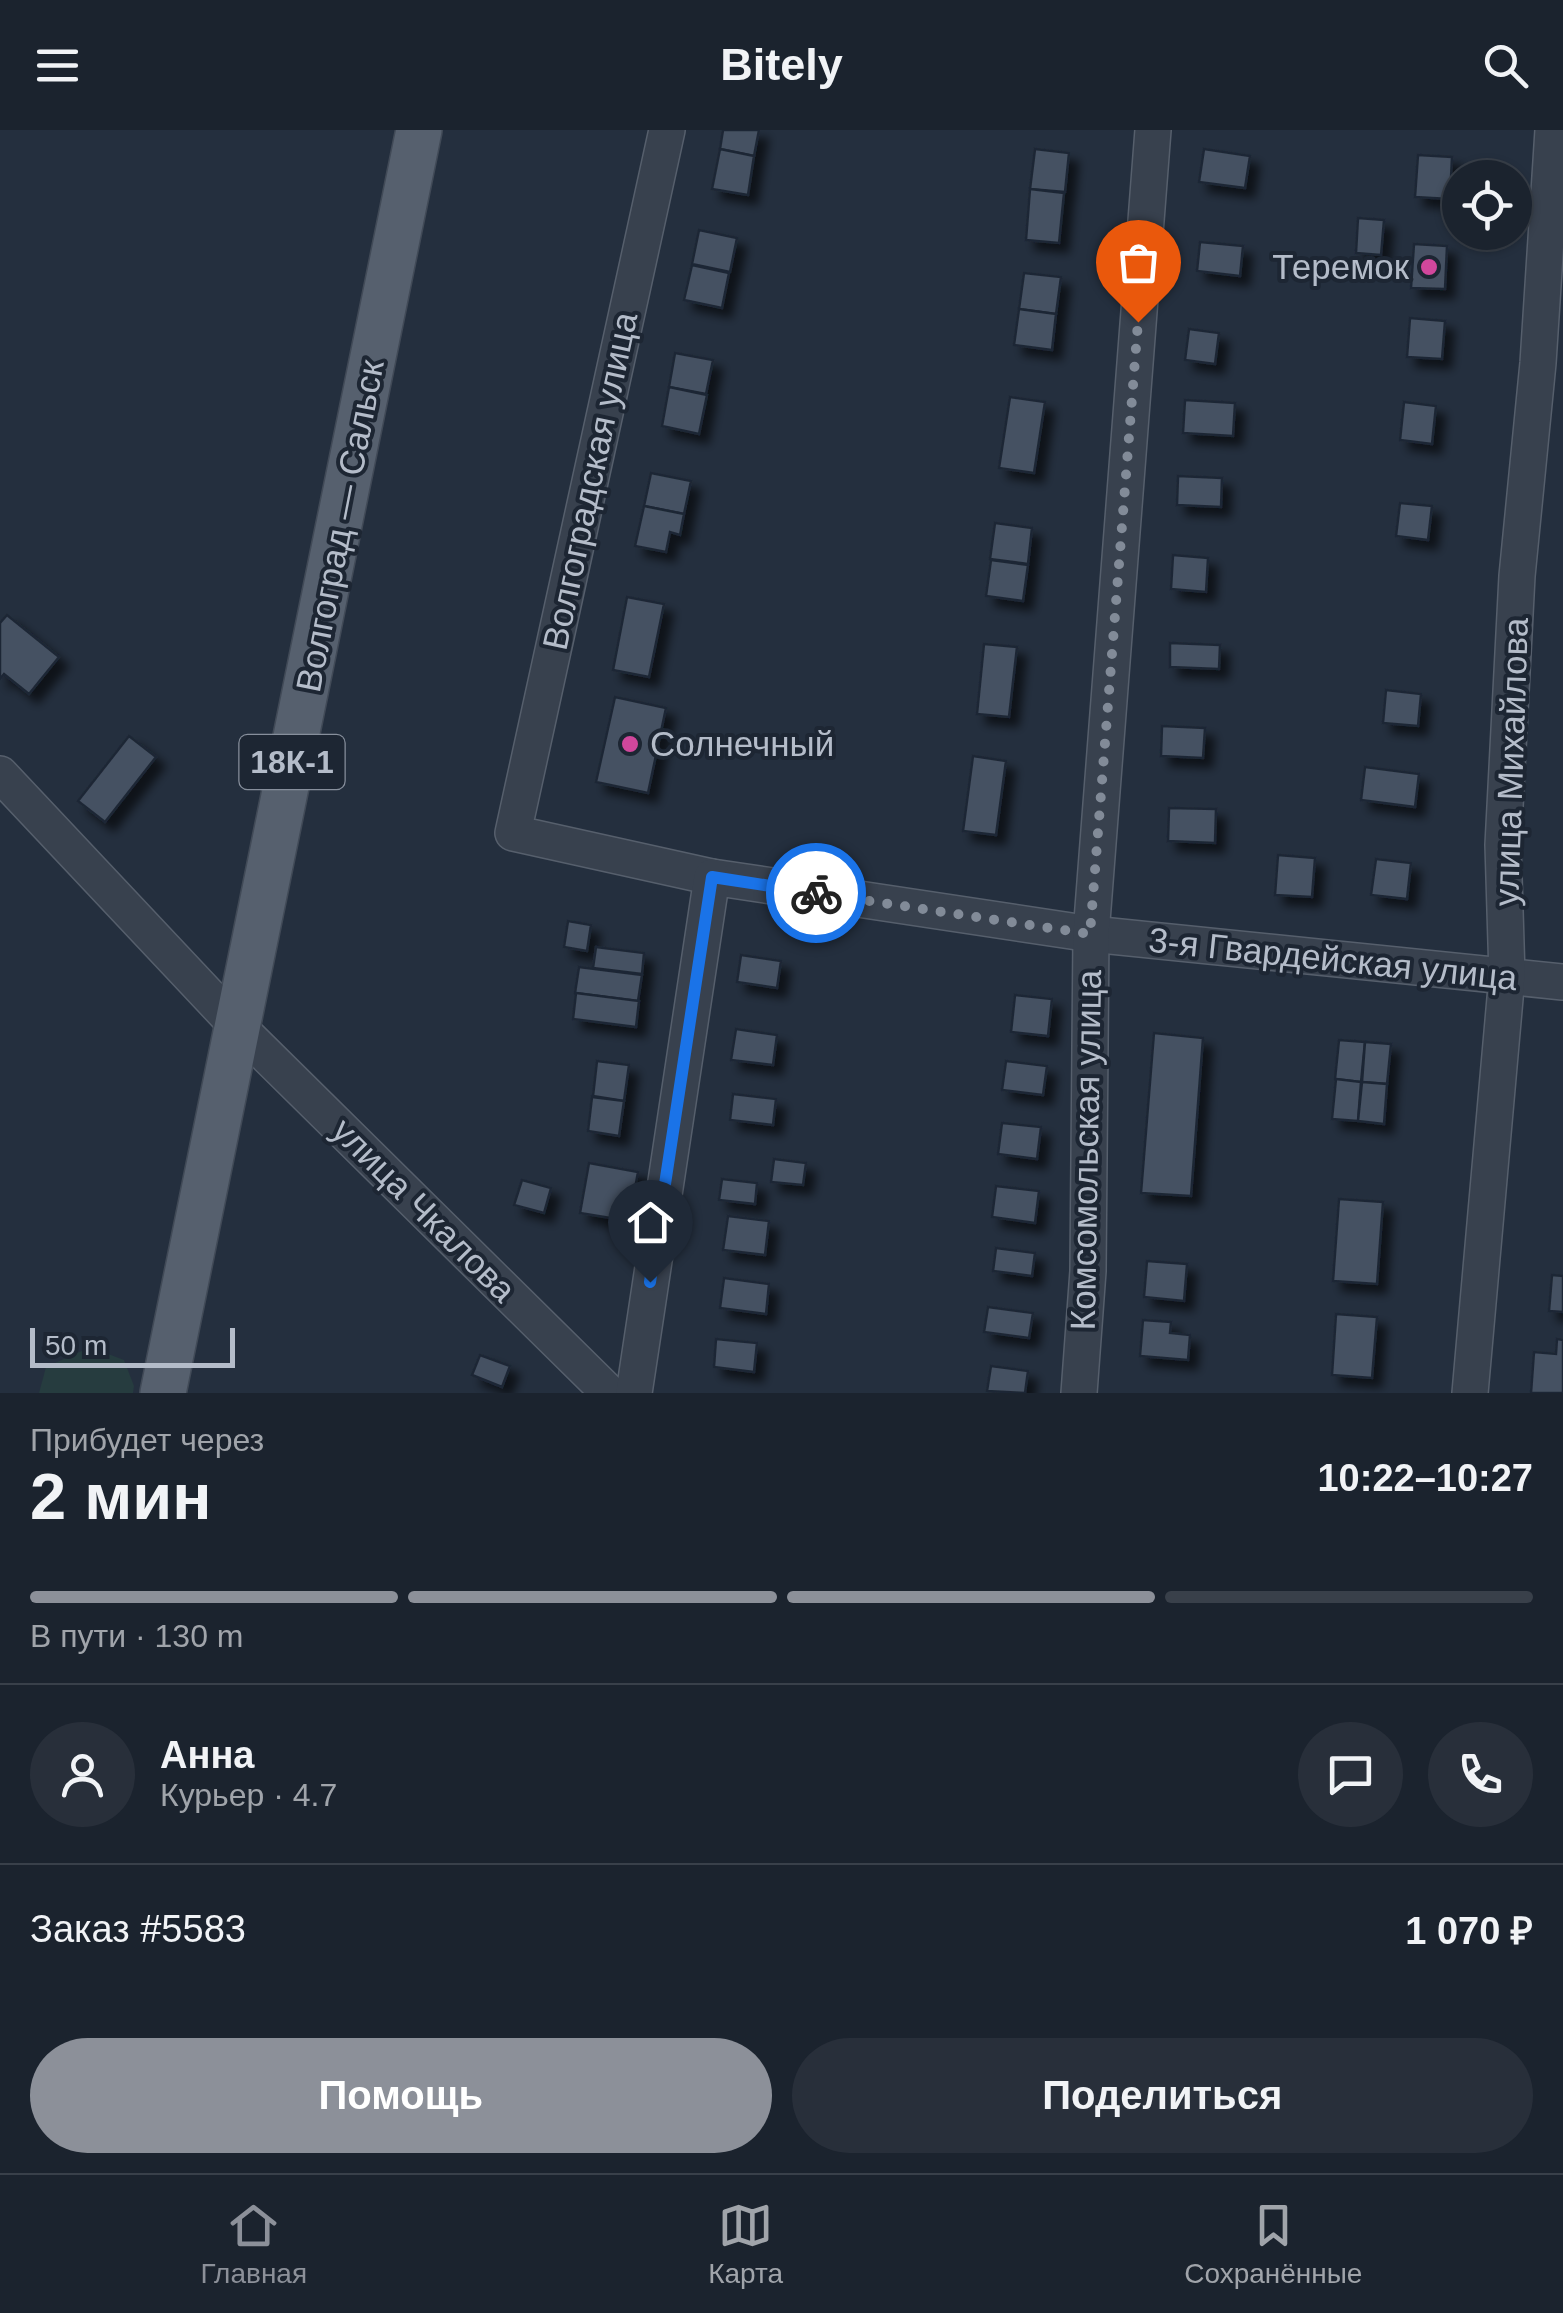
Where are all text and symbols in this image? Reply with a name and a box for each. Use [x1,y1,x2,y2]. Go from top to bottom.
icon: menu [30,38,85,93]
icon: search [1478,38,1533,93]
text: Bitely [720,39,843,90]
map controls [1442,160,1532,250]
button: locate [1442,160,1532,250]
pin [1096,220,1181,323]
icon: bag [1111,235,1166,290]
place label: Теремок [1272,247,1410,286]
marker: Теремок [1418,256,1440,278]
street label: Волгоградская улица [535,308,644,653]
street label: Волгоград — Сальск [288,356,391,695]
street label: улица Михайлова [1486,616,1535,907]
place label: Солнечный [650,724,834,763]
marker: Солнечный [619,733,641,755]
road number: 18К-1 [240,735,344,789]
courier [766,843,866,943]
icon: bike [789,866,844,921]
street label: 3-я Гвардейская улица [1147,920,1520,997]
street label: Комсомольская улица [1063,969,1108,1331]
street label: улица Чкалова [325,1110,524,1310]
pin [608,1180,693,1283]
icon: home [623,1195,678,1250]
scale bar [30,1323,235,1368]
text: 50 m [45,1330,107,1361]
text: Прибудет через [30,1422,264,1458]
text: 10:22–10:27 [1317,1457,1533,1499]
text: 2 мин [30,1460,212,1533]
text: В пути · 130 m [30,1618,243,1654]
button: person [30,1722,135,1827]
button: chat [1298,1722,1403,1827]
button: phone [1428,1722,1533,1827]
text: Анна [160,1734,254,1776]
text: Курьер · 4.7 [160,1777,337,1813]
text: Заказ #5583 [30,1908,246,1950]
text: 1 070 ₽ [1405,1910,1533,1952]
button: Помощь [30,2038,772,2153]
button: Поделиться [792,2038,1533,2153]
tab: Главная [201,2198,307,2290]
tab: Карта [708,2198,783,2290]
tab: Сохранённые [1184,2198,1362,2290]

